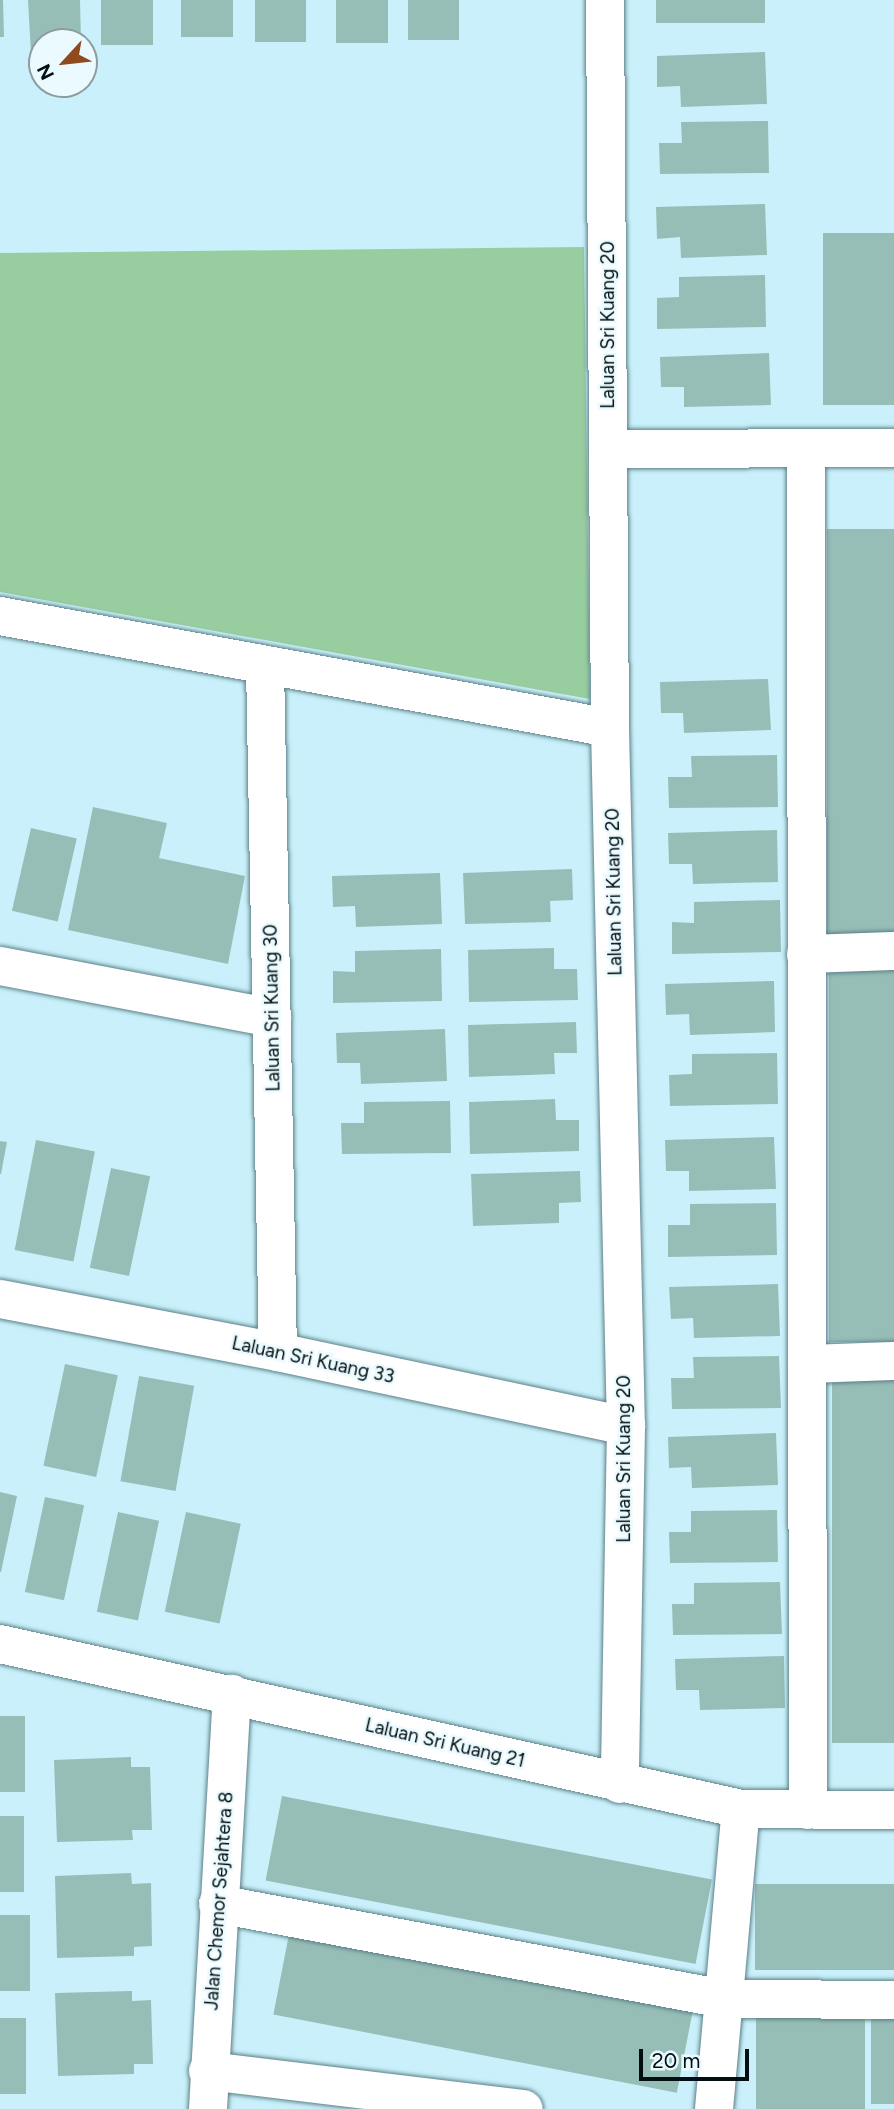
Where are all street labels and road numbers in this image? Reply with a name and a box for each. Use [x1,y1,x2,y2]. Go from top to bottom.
street label: Laluan Sri Kuang 20 [597,241,619,409]
street label: Laluan Sri Kuang 20 [601,808,627,976]
street label: Laluan Sri Kuang 30 [259,924,285,1092]
street label: Laluan Sri Kuang 33 [230,1332,396,1388]
street label: Laluan Sri Kuang 20 [613,1375,635,1543]
street label: Laluan Sri Kuang 21 [363,1714,527,1772]
street label: Jalan Chemor Sejahtera 8 [200,1791,238,2011]

